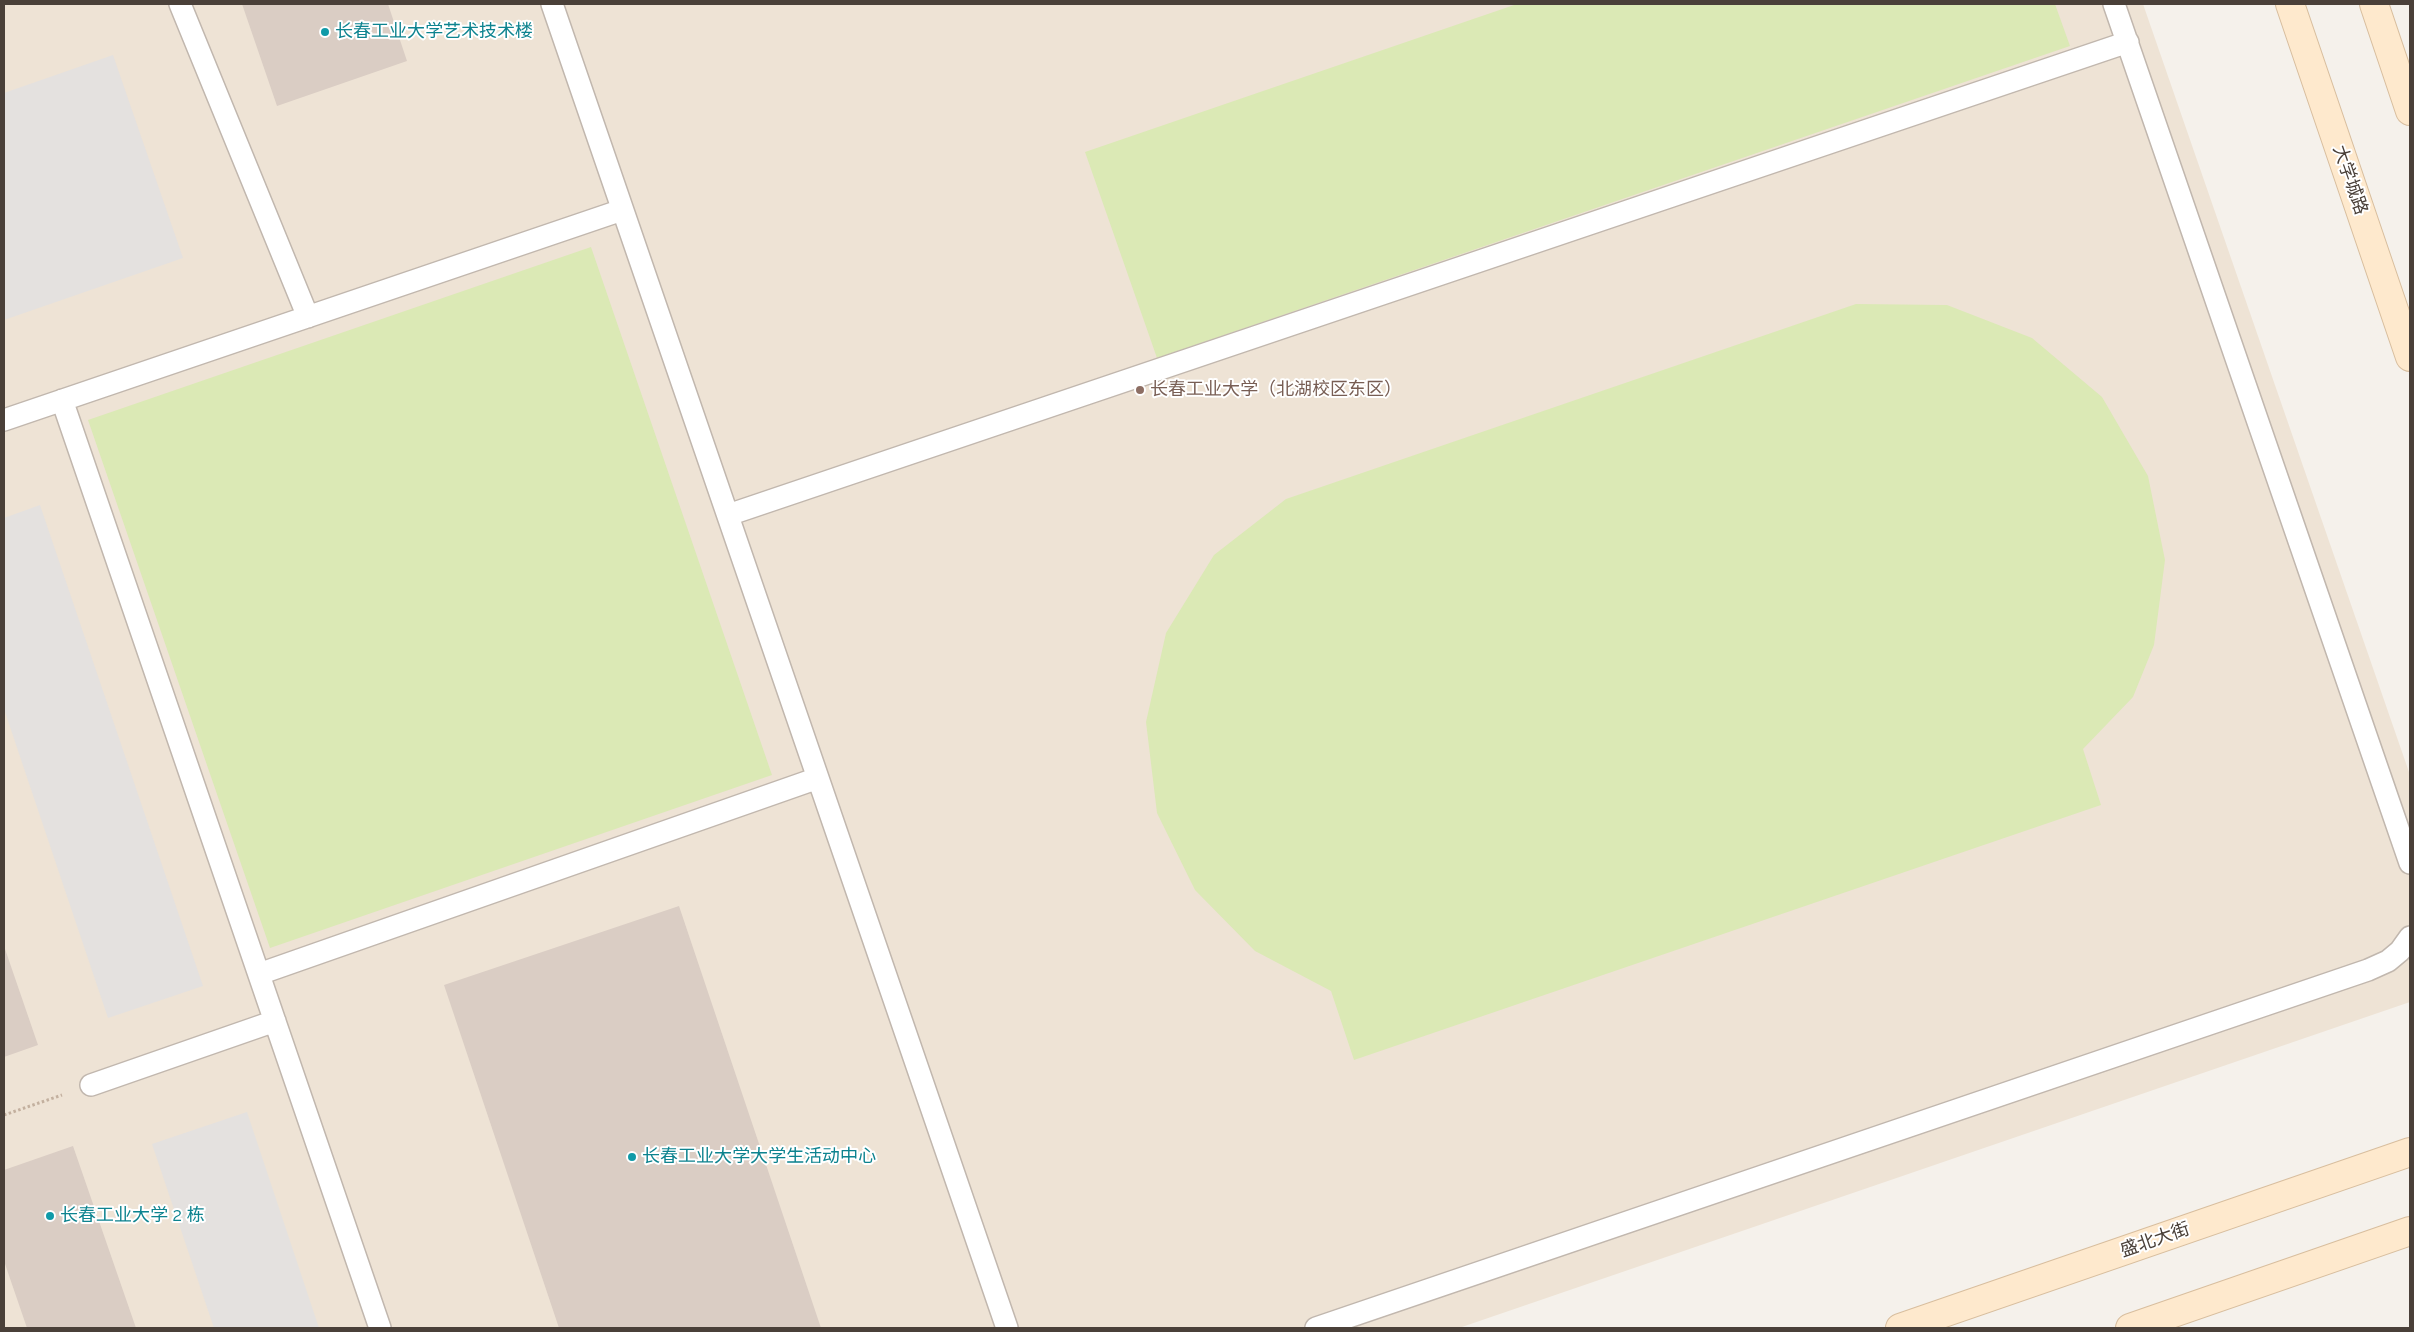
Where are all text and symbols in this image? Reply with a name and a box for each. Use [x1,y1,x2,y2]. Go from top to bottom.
place label: 长春工业大学艺术技术楼 [335,21,533,43]
marker: 长春工业大学艺术技术楼 [319,26,331,38]
street label: 大学城路 [2328,142,2372,218]
place label: 长春工业大学（北湖校区东区） [1150,379,1402,401]
marker: 长春工业大学（北湖校区东区） [1134,384,1146,396]
place label: 长春工业大学大学生活动中心 [642,1146,876,1168]
marker: 长春工业大学大学生活动中心 [626,1151,638,1163]
place label: 长春工业大学 2 栋 [60,1205,205,1227]
marker: 长春工业大学 2 栋 [44,1210,56,1222]
street label: 盛北大街 [2117,1218,2193,1262]

